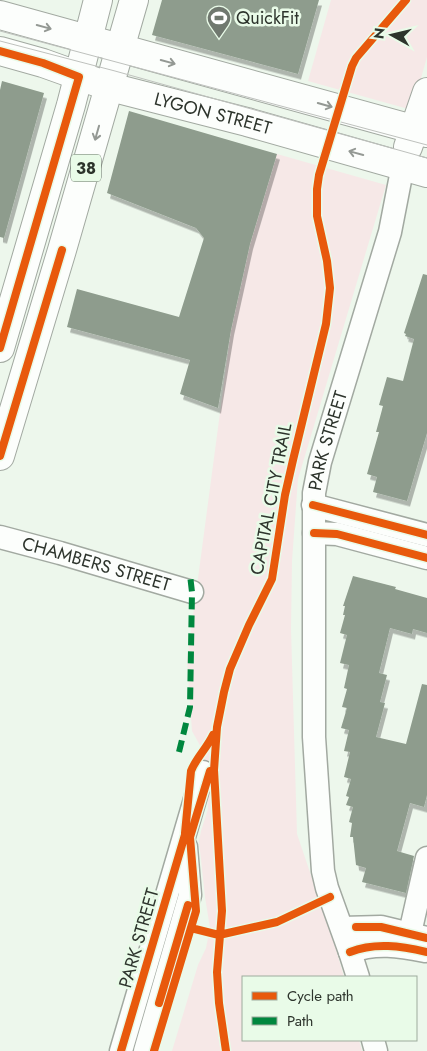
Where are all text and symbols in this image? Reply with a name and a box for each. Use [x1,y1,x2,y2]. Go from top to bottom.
sports icon: QuickFit [206,5,232,39]
place label: QuickFit [236,5,300,31]
north arrow [367,10,417,60]
one-way arrow [35,23,51,32]
text: N [368,26,390,40]
one-way arrow [160,58,176,67]
street label: LYGON STREET [151,86,275,141]
one-way arrow [316,101,332,111]
one-way arrow [91,125,101,141]
one-way arrow [348,147,364,157]
road number: 38 [71,154,101,182]
street label: PARK STREET [302,387,354,493]
street label: CAPITAL CITY TRAIL [244,421,298,577]
street label: CHAMBERS STREET [19,530,174,598]
street label: PARK STREET [112,884,166,991]
legend [242,976,417,1041]
text: Cycle path [287,985,354,1007]
text: Path [287,1010,313,1032]

